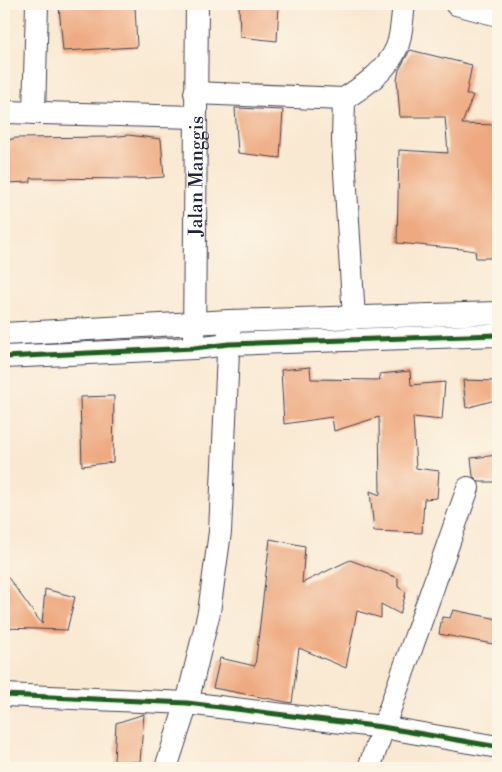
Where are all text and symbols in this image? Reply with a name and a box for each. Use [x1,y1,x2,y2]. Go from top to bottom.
street label: Jalan Manggis [184,116,209,237]

